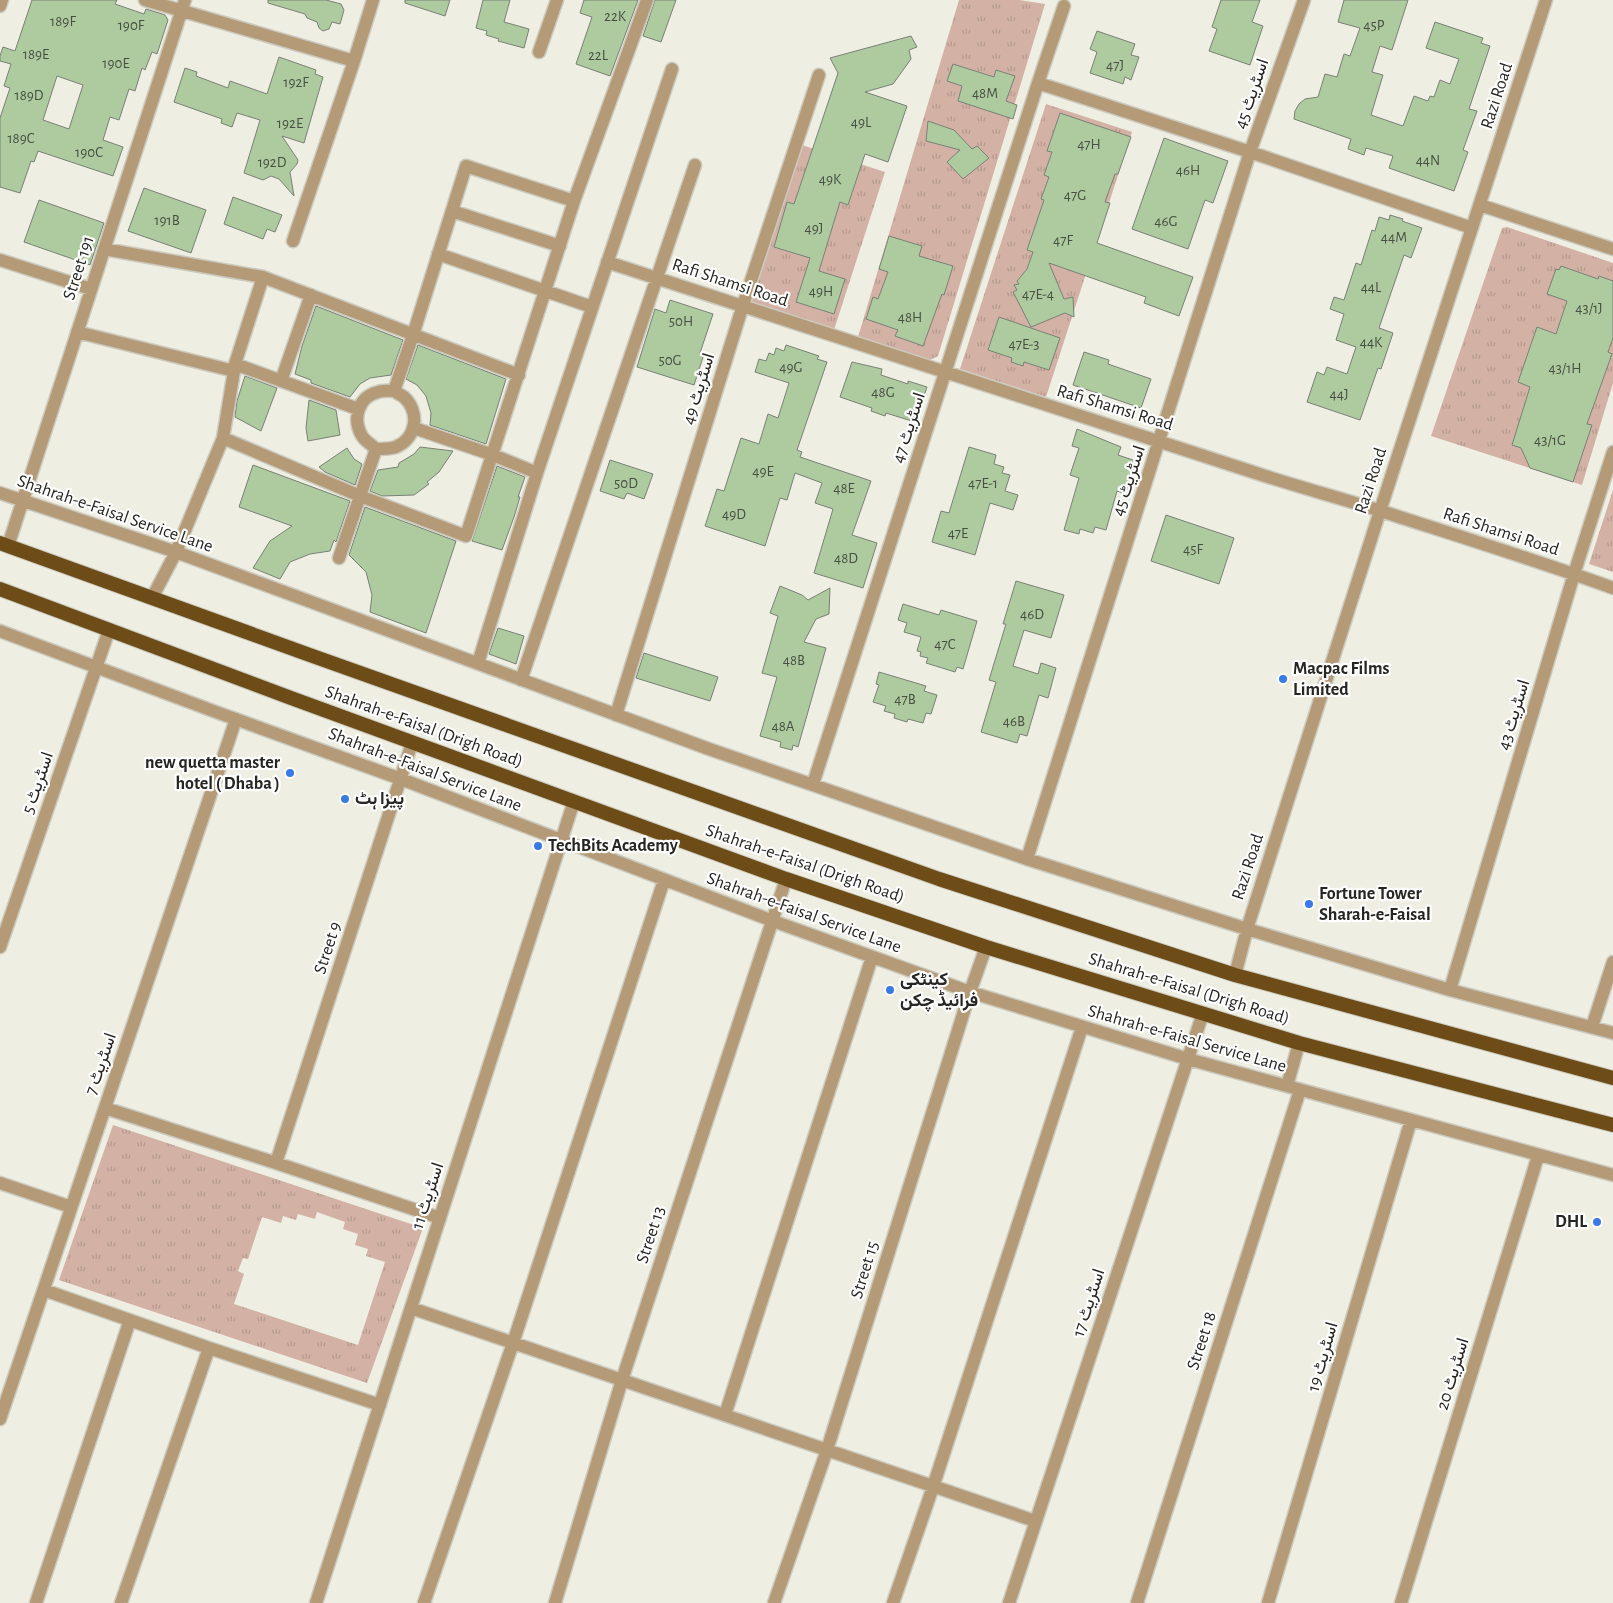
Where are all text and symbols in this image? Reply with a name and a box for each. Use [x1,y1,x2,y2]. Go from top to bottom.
house number: 22K [604,9,627,24]
house number: 189F [50,14,76,29]
house number: 190F [118,18,145,33]
house number: 45P [1363,18,1385,33]
house number: 189E [23,47,49,62]
house number: 22L [588,48,609,63]
house number: 190E [102,56,130,71]
street label: اسٹریٹ 45 [1232,57,1273,132]
house number: 47J [1106,58,1124,73]
street label: Razi Road [1478,61,1516,131]
house number: 192F [283,75,309,90]
house number: 48M [972,86,998,101]
house number: 189D [14,88,44,103]
house number: 49L [851,115,872,130]
house number: 192E [277,116,303,131]
house number: 189C [7,131,35,146]
house number: 47H [1077,137,1101,152]
house number: 190C [75,145,103,160]
house number: 44N [1416,153,1440,168]
house number: 192D [258,155,287,170]
house number: 46H [1176,163,1200,178]
house number: 49K [819,172,842,187]
house number: 47G [1064,188,1086,203]
house number: 191B [154,213,180,228]
house number: 46G [1154,214,1178,229]
house number: 49J [805,221,823,236]
house number: 44M [1381,230,1407,245]
house number: 47F [1053,233,1073,248]
street label: Street 191 [60,234,98,302]
street label: Rafi Shamsi Road [670,256,790,310]
house number: 44L [1361,280,1382,295]
house number: 49H [809,284,833,299]
house number: 47E-4 [1022,287,1054,302]
house number: 43/1J [1575,301,1603,316]
house number: 48H [898,310,922,325]
house number: 50H [669,314,693,329]
house number: 44K [1360,335,1383,350]
house number: 47E-3 [1008,337,1040,352]
street label: اسٹریٹ 49 [680,351,719,427]
house number: 50G [658,353,682,368]
house number: 49G [779,360,803,375]
house number: 43/1H [1548,361,1582,376]
street label: Rafi Shamsi Road [1055,382,1175,434]
house number: 48G [871,385,895,400]
house number: 44J [1329,387,1349,402]
street label: اسٹریٹ 47 [889,391,930,466]
house number: 43/1G [1534,433,1566,448]
street label: اسٹریٹ 45 [1109,444,1150,519]
street label: Razi Road [1352,446,1390,516]
house number: 49E [752,464,774,479]
street label: Shahrah-e-Faisal Service Lane [15,472,215,556]
house number: 50D [614,476,638,491]
house number: 47E-1 [968,476,998,491]
house number: 48E [833,481,855,496]
street label: Rafi Shamsi Road [1441,505,1561,559]
house number: 49D [722,507,746,522]
house number: 47E [948,526,968,541]
house number: 45F [1183,542,1203,557]
house number: 48D [834,551,858,566]
house number: 46D [1020,607,1044,622]
house number: 47C [934,637,956,652]
house number: 48B [783,653,805,668]
place label: Macpac Films Limited [1293,660,1390,699]
marker: Macpac Films Limited [1277,673,1289,685]
street label: اسٹریٹ 43 [1495,678,1534,753]
street label: Shahrah-e-Faisal (Drigh Road) [323,683,525,771]
house number: 47B [894,692,916,707]
house number: 46B [1003,714,1025,729]
house number: 48A [772,719,795,734]
street label: Shahrah-e-Faisal Service Lane [326,725,524,815]
street label: اسٹریٹ 5 [19,750,58,817]
place label: new quetta master hotel ( Dhaba ) [145,754,281,793]
marker: new quetta master hotel ( Dhaba ) [284,767,296,779]
place label: پیزا ہٹ [355,790,404,810]
marker: پیزا ہٹ [339,793,351,805]
street label: Shahrah-e-Faisal (Drigh Road) [703,821,907,907]
street label: Razi Road [1229,832,1267,902]
place label: TechBits Academy [548,837,679,855]
marker: TechBits Academy [532,840,544,852]
street label: Shahrah-e-Faisal Service Lane [704,869,904,957]
place label: Fortune Tower Sharah-e-Faisal [1319,885,1431,924]
marker: Fortune Tower Sharah-e-Faisal [1303,898,1315,910]
street label: Street 9 [311,920,345,976]
street label: Shahrah-e-Faisal (Drigh Road) [1086,950,1292,1028]
place label: کینٹکی فرائیڈ چکن [900,971,978,1012]
marker: کینٹکی فرائیڈ چکن [884,984,896,996]
street label: Shahrah-e-Faisal Service Lane [1086,1002,1288,1076]
street label: اسٹریٹ 7 [82,1031,121,1098]
street label: اسٹریٹ 11 [409,1160,448,1232]
street label: Street 13 [633,1204,669,1266]
place label: DHL [1555,1213,1587,1231]
marker: DHL [1591,1216,1603,1228]
street label: Street 15 [848,1239,882,1301]
street label: اسٹریٹ 17 [1070,1267,1109,1340]
street label: Street 18 [1184,1310,1220,1372]
street label: اسٹریٹ 19 [1305,1320,1342,1394]
street label: اسٹریٹ 20 [1434,1336,1473,1413]

